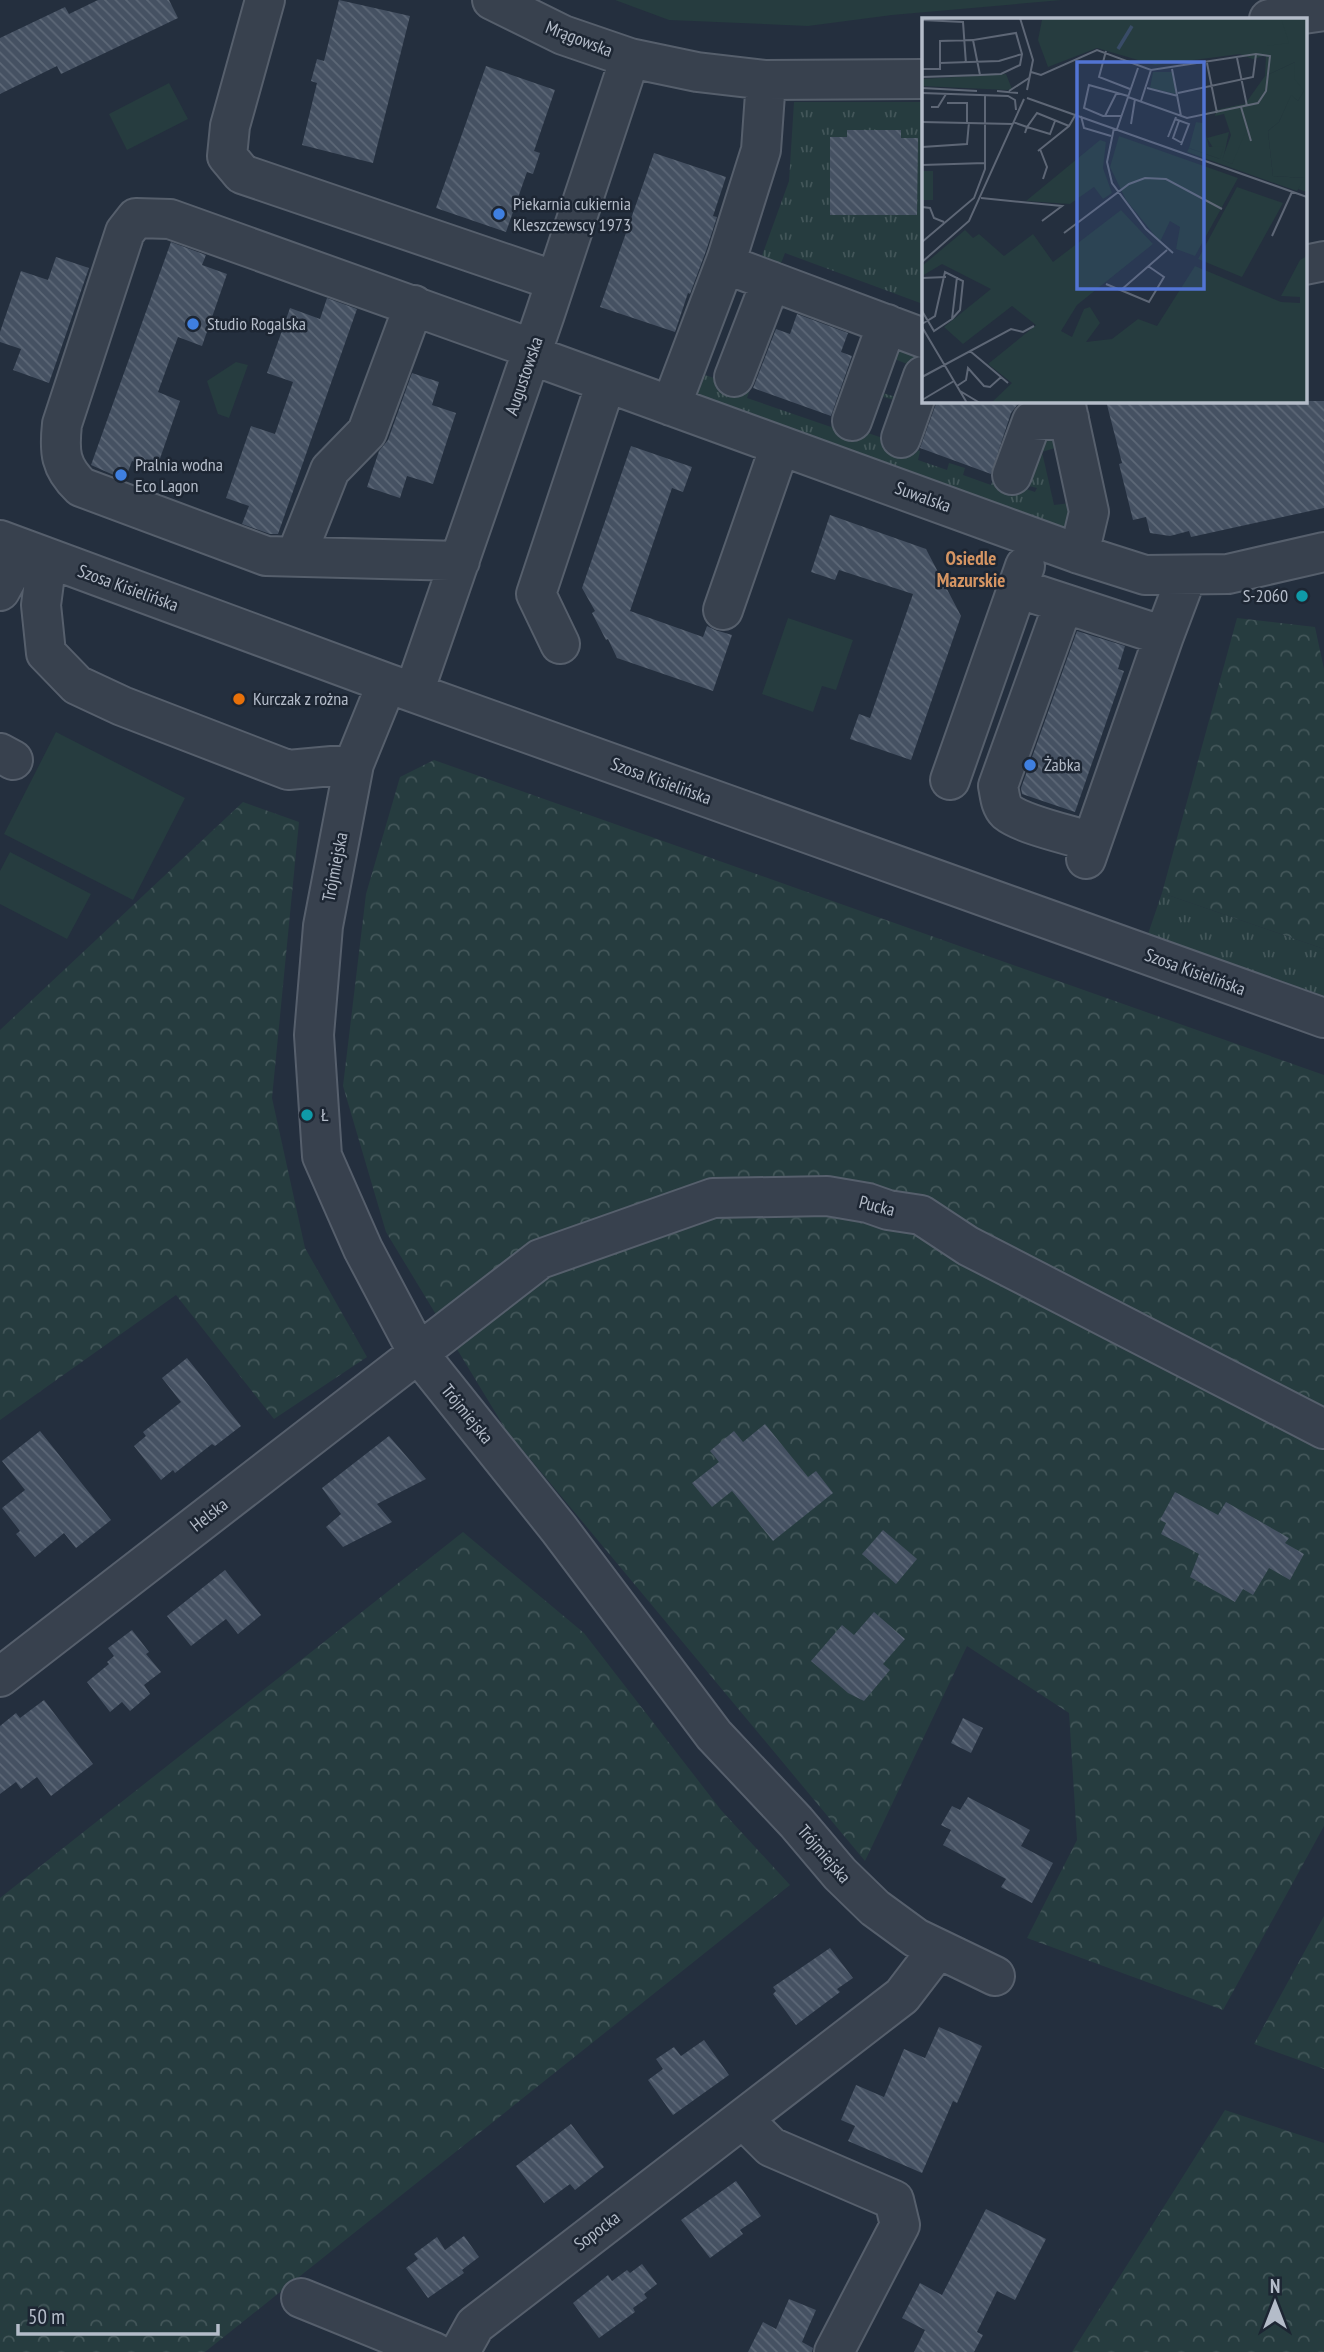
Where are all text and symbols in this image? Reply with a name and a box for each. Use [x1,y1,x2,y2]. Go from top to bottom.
street label: Mrągowska [542,15,616,62]
inset map [922,18,1306,402]
place label: Piekarnia cukiernia Kleszczewscy 1973 [513,192,631,236]
marker: Piekarnia cukiernia Kleszczewscy 1973 [491,206,507,222]
place label: Studio Rogalska [207,312,306,335]
marker: Studio Rogalska [185,316,201,332]
street label: Augustowska [499,334,548,418]
place label: Pralnia wodna Eco Lagon [135,453,223,497]
marker: Pralnia wodna Eco Lagon [113,467,129,483]
street label: Suwalska [892,476,954,517]
district label: Osiedle Mazurskie [937,546,1005,592]
street label: Szosa Kisielińska [75,559,182,616]
place label: S-2060 [1243,584,1288,607]
marker: S-2060 [1294,588,1310,604]
place label: Kurczak z rożna [253,687,348,710]
marker: Kurczak z rożna [231,691,247,707]
street label: Szosa Kisielińska [608,752,715,809]
place label: Żabka [1044,753,1081,776]
marker: Żabka [1022,757,1038,773]
street label: Trójmiejska [317,830,353,904]
street label: Szosa Kisielińska [1142,943,1249,1000]
place label: Ł [321,1103,329,1126]
marker: Ł [299,1107,315,1123]
street label: Pucka [857,1190,897,1221]
street label: Trójmiejska [436,1379,498,1448]
street label: Helska [185,1493,232,1536]
street label: Trójmiejska [793,1820,856,1888]
street label: Sopocka [569,2206,624,2255]
north arrow [1240,2268,1310,2338]
text: N [1270,2274,1280,2298]
scale bar [18,2292,217,2336]
text: 50 m [28,2303,65,2330]

